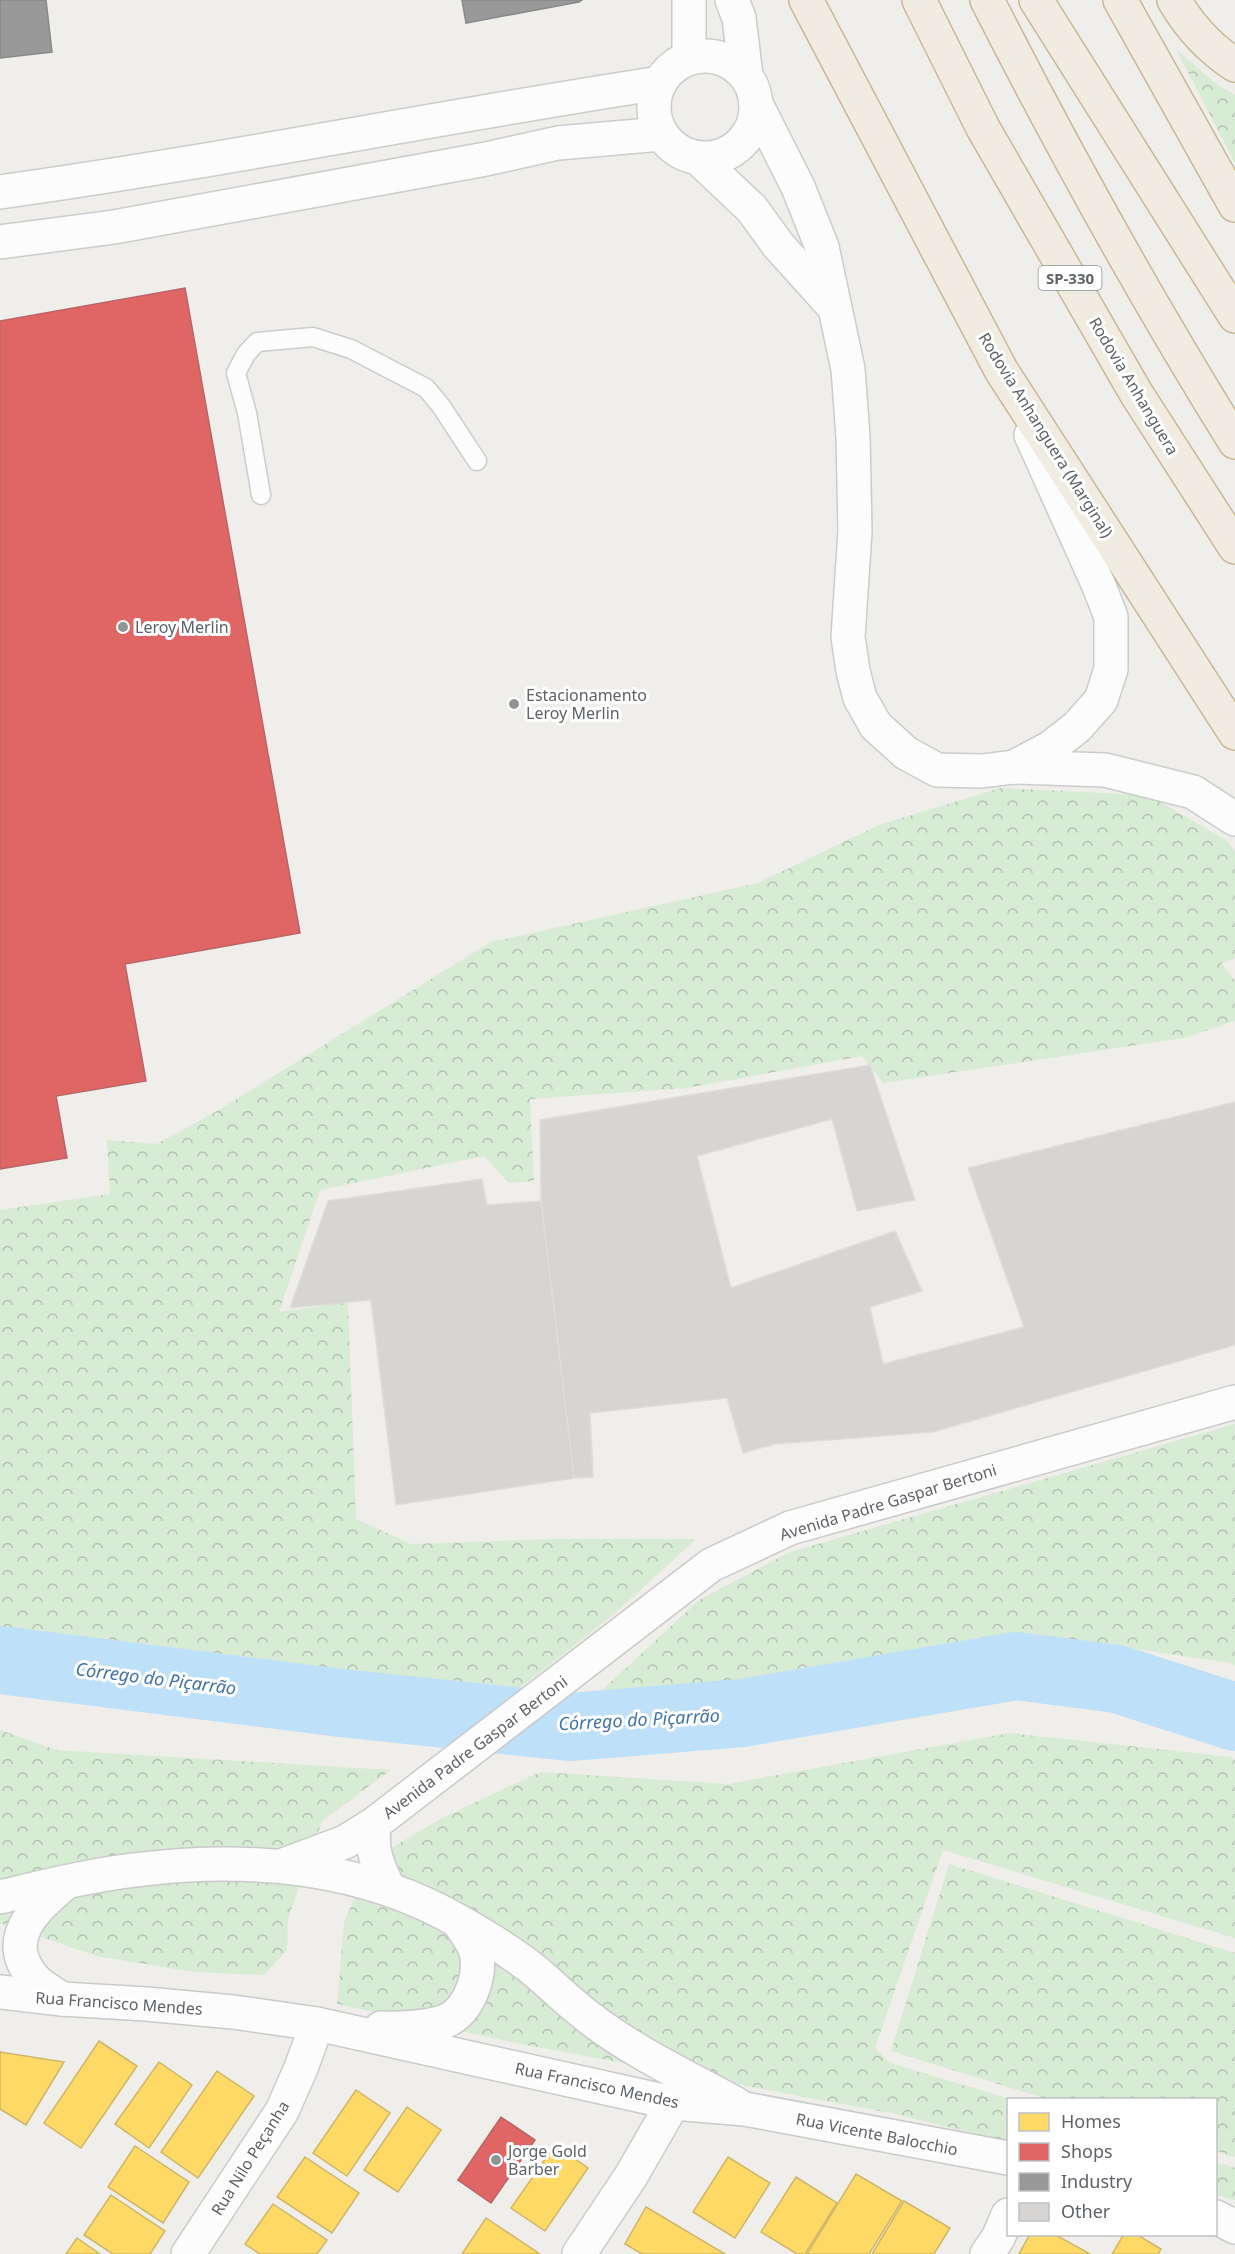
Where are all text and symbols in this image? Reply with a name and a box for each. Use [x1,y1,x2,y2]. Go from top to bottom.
road number: SP-330 [1038,266,1102,290]
street label: Rodovia Anhanguera [1084,313,1184,459]
street label: Rodovia Anhanguera (Marginal) [974,328,1118,542]
place label: Leroy Merlin [135,616,229,638]
marker: Leroy Merlin [116,620,130,634]
place label: Estacionamento Leroy Merlin [526,684,647,724]
marker: Estacionamento Leroy Merlin [507,697,521,711]
street label: Avenida Padre Gaspar Bertoni [777,1458,999,1546]
water label: Córrego do Piçarrão [74,1656,238,1700]
street label: Avenida Padre Gaspar Bertoni [378,1670,572,1824]
water label: Córrego do Piçarrão [558,1703,720,1735]
street label: Rua Francisco Mendes [35,1986,203,2020]
street label: Rua Francisco Mendes [513,2057,681,2113]
street label: Rua Nilo Peçanha [206,2096,294,2220]
legend [1007,2098,1217,2236]
street label: Rua Vicente Balocchio [794,2108,960,2160]
text: Homes [1061,2109,1121,2133]
text: Shops [1061,2139,1113,2163]
place label: Jorge Gold Barber [506,2140,587,2180]
marker: Jorge Gold Barber [489,2153,503,2167]
text: Industry [1061,2169,1133,2193]
text: Other [1061,2199,1111,2223]

